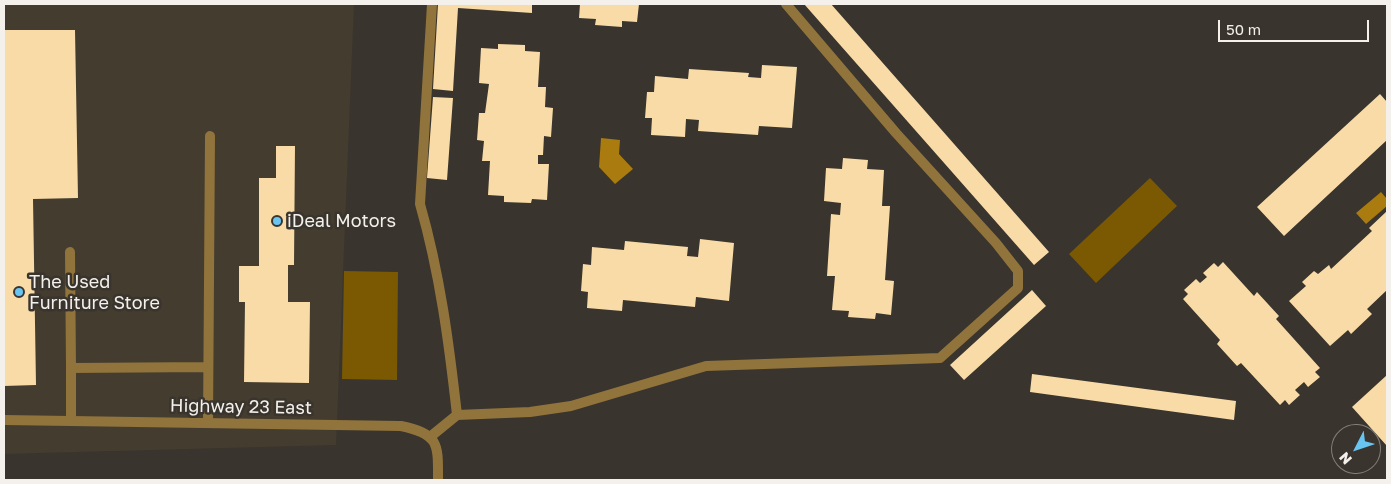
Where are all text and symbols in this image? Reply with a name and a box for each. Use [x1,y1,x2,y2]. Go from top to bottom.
scale bar [1221,10,1372,42]
text: 50 m [1226,20,1261,38]
place label: iDeal Motors [287,210,396,232]
marker: iDeal Motors [271,215,283,227]
place label: The Used Furniture Store [29,271,160,314]
marker: The Used Furniture Store [13,286,25,298]
street label: Highway 23 East [170,395,312,419]
north arrow [1331,424,1381,474]
text: N [1335,449,1355,468]

